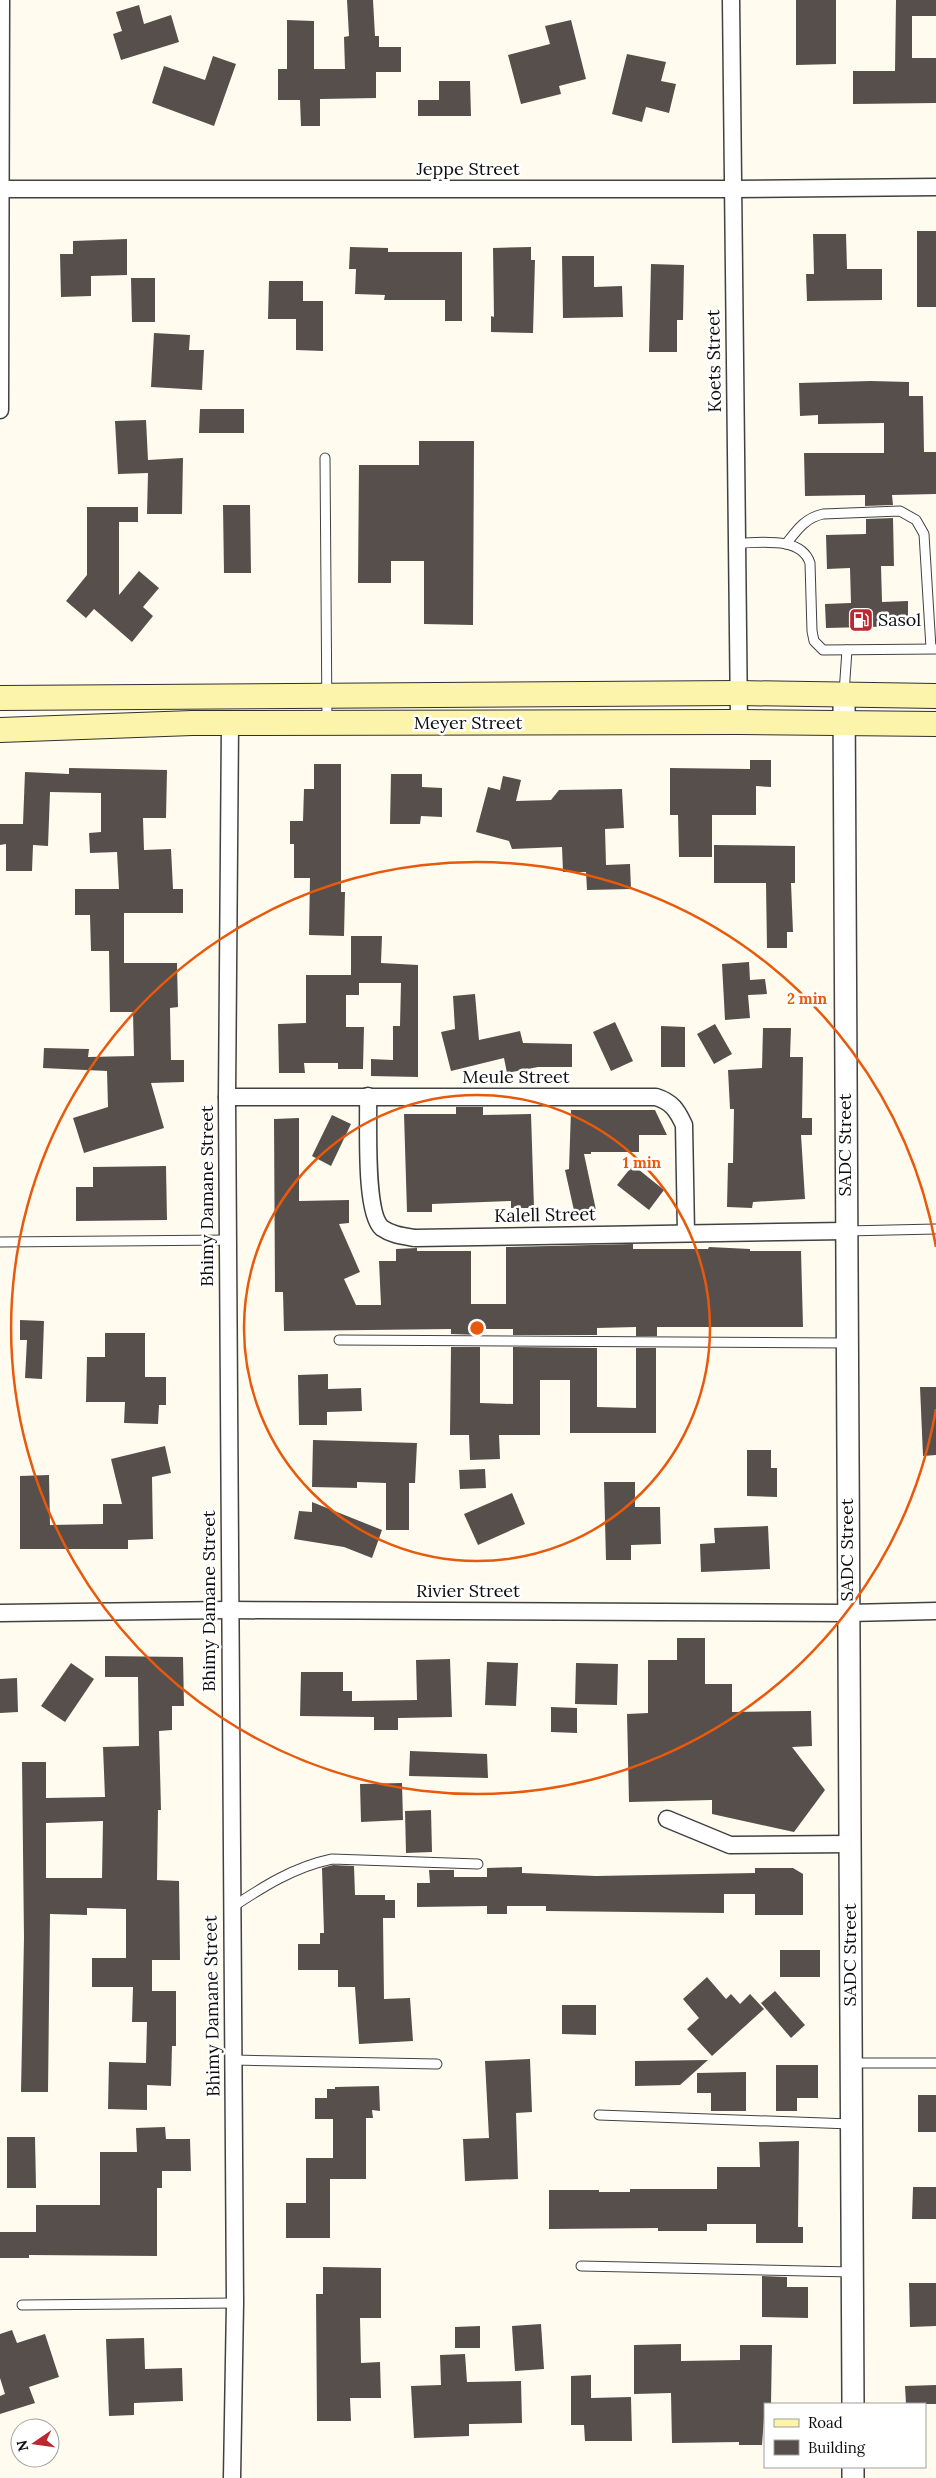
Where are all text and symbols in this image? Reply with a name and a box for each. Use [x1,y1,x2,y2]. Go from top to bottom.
street label: Jeppe Street [415,157,520,180]
street label: Koets Street [701,309,726,413]
fuel station icon: Sasol [848,607,874,633]
place label: Sasol [878,608,921,631]
street label: Meyer Street [414,711,522,734]
text: 2 min [787,989,828,1008]
street label: Meule Street [462,1065,570,1088]
street label: SADC Street [833,1093,856,1197]
street label: Bhimy Damane Street [195,1105,218,1287]
text: 1 min [623,1153,662,1172]
street label: Kalell Street [494,1202,596,1227]
centre of rings [468,1319,486,1337]
street label: SADC Street [835,1498,858,1602]
street label: Bhimy Damane Street [197,1510,220,1692]
street label: Rivier Street [416,1579,520,1602]
street label: SADC Street [838,1903,861,2007]
street label: Bhimy Damane Street [198,1915,225,2097]
legend [764,2403,926,2468]
text: Road [808,2413,843,2432]
north arrow [10,2418,60,2468]
text: N [12,2438,32,2453]
text: Building [808,2438,866,2457]

